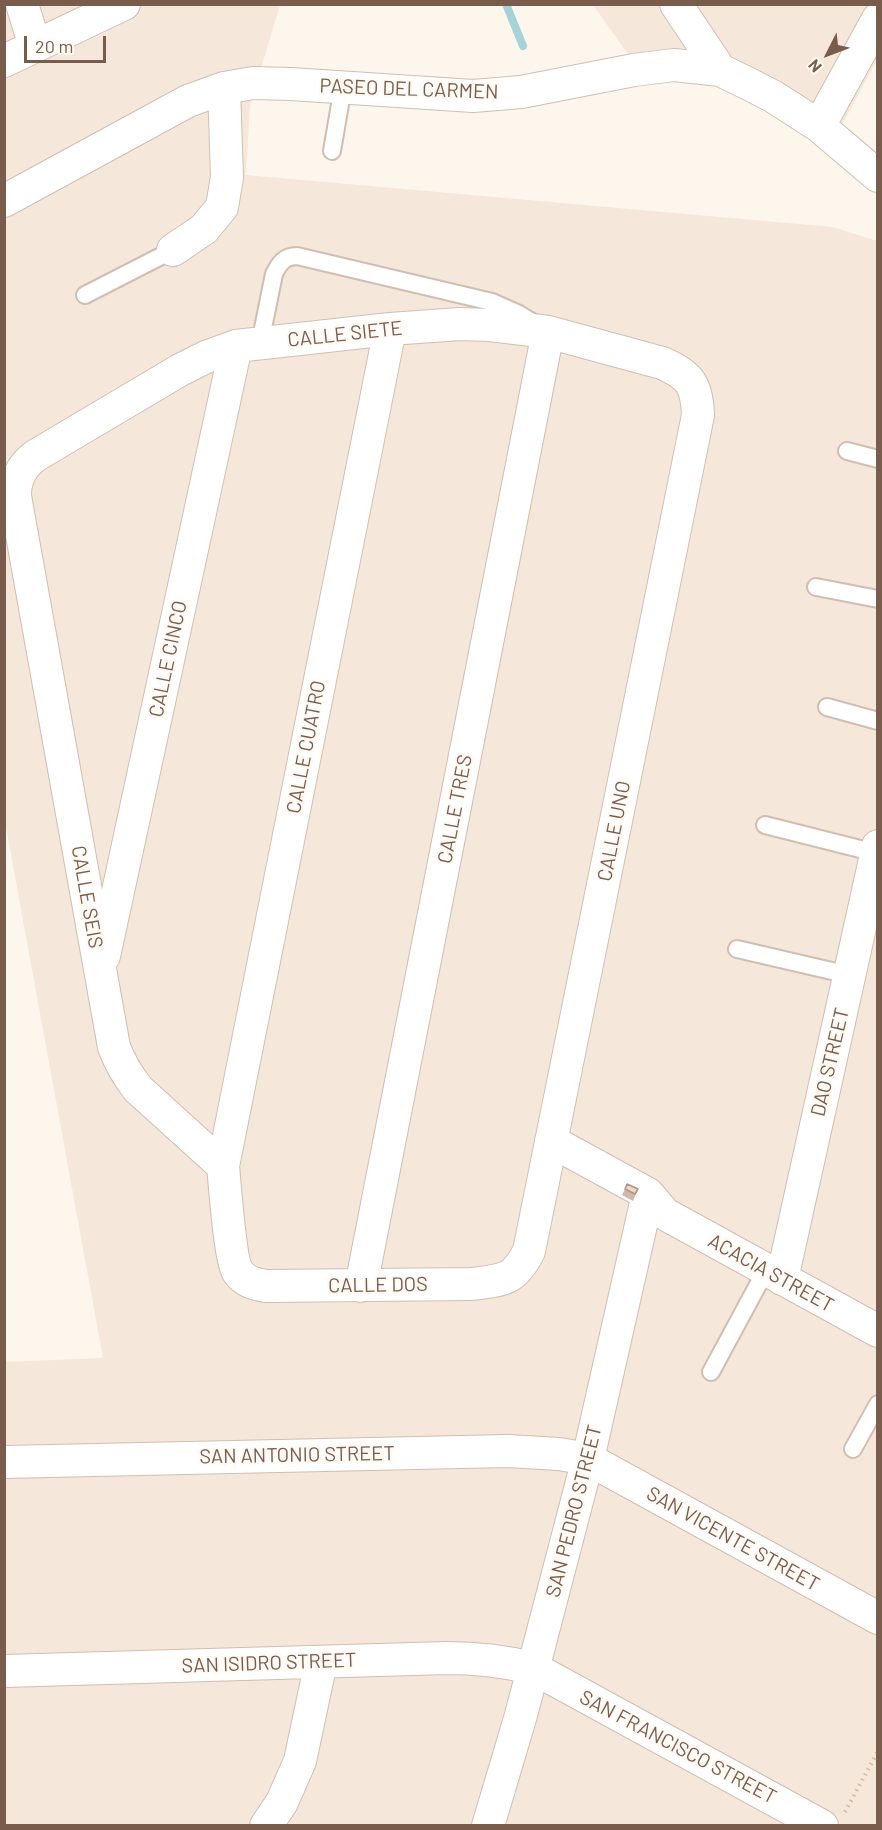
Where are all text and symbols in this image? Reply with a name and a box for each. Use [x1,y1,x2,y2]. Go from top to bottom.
scale bar [27,24,110,62]
north arrow [798,24,858,84]
text: 20 m [35,35,73,57]
text: N [804,56,825,77]
street label: PASEO DEL CARMEN [319,74,499,104]
street label: CALLE SIETE [286,316,404,352]
street label: CALLE CINCO [144,599,192,719]
street label: CALLE CUATRO [281,678,331,816]
street label: CALLE TRES [433,752,477,866]
street label: CALLE UNO [592,779,636,883]
street label: CALLE SEIS [66,844,108,950]
street label: DAO STREET [806,1005,854,1119]
street label: ACACIA STREET [704,1229,838,1317]
street label: CALLE DOS [328,1272,428,1298]
street label: SAN PEDRO STREET [541,1422,607,1600]
street label: SAN ANTONIO STREET [199,1441,395,1469]
street label: SAN VICENTE STREET [642,1481,824,1597]
street label: SAN ISIDRO STREET [181,1648,357,1678]
street label: SAN FRANCISCO STREET [576,1685,780,1809]

